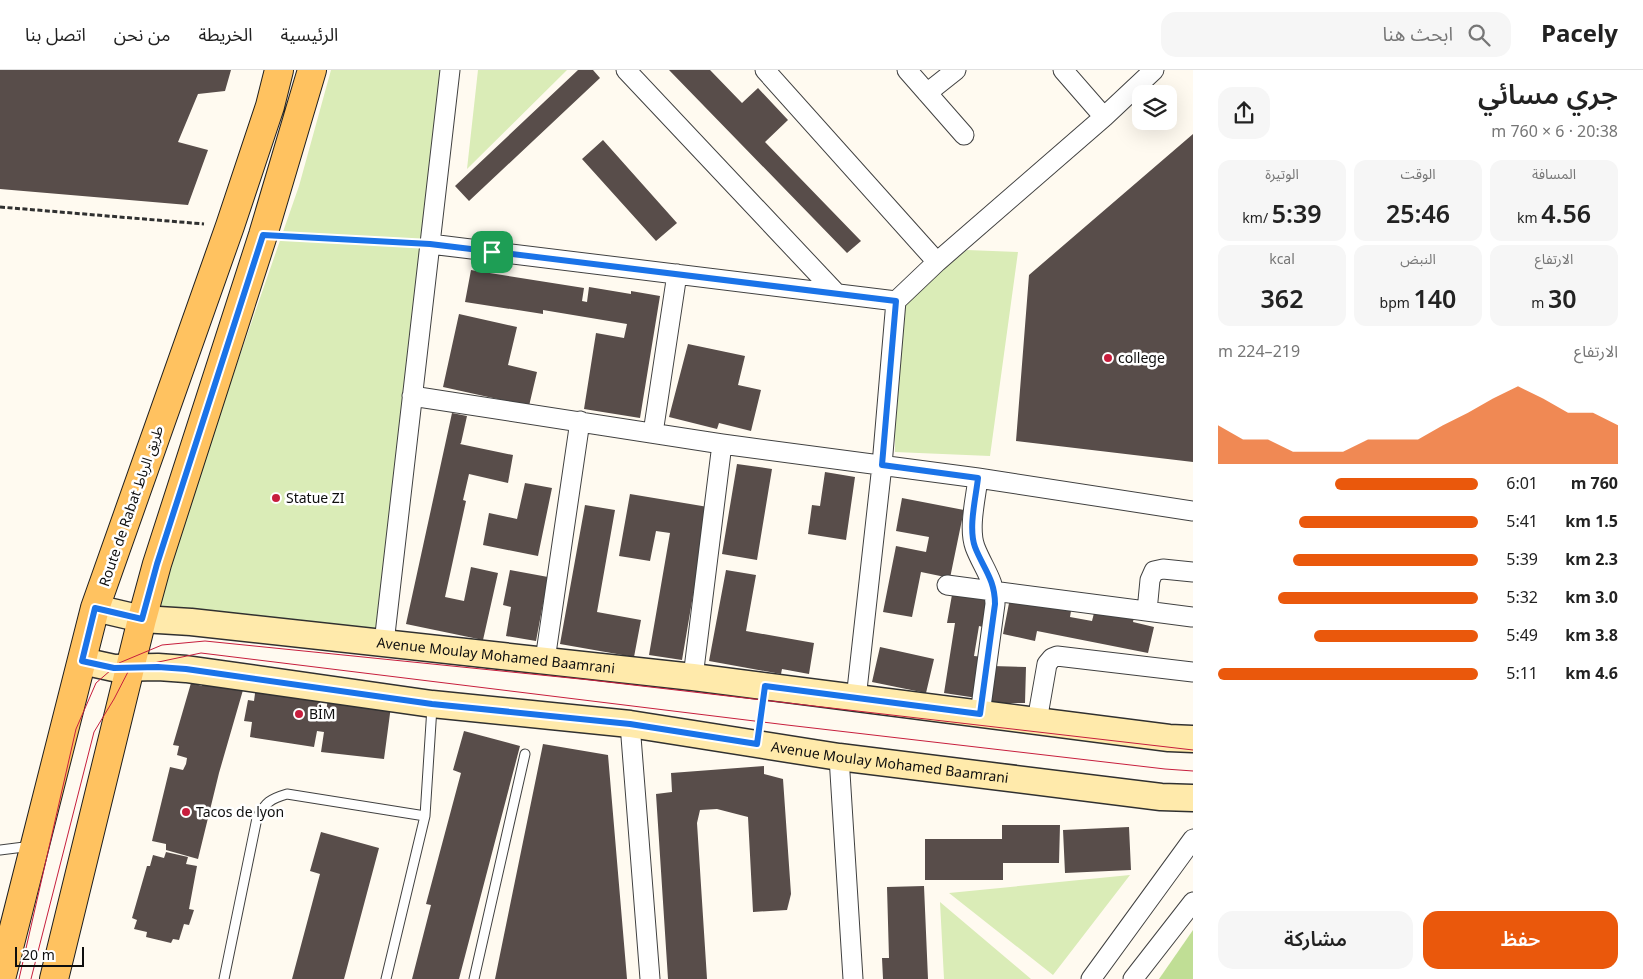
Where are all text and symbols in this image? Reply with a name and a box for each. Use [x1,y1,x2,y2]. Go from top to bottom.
text: Pacely [1541,9,1618,60]
search box [1161,12,1511,57]
text: ابحث هنا [1383,15,1453,55]
text: اتصل بنا [25,16,86,54]
text: من نحن [114,16,171,54]
text: الخريطة [199,16,252,54]
text: الرئيسية [280,16,338,54]
icon: search [1465,21,1493,49]
text: جري مسائي [1478,66,1618,125]
map controls [1132,85,1177,130]
button: layers [1132,85,1177,130]
button: share [1218,87,1270,139]
text: 20:38 · 6 × 760 m [1491,115,1618,149]
text: الوتيرة [1265,160,1299,189]
text: الوقت [1400,160,1436,189]
text: المسافة [1532,160,1576,189]
text: 5:39 [1272,189,1322,241]
text: 25:46 [1386,189,1450,241]
text: 4.56 [1541,189,1591,241]
text: /km [1242,204,1272,233]
text: km [1517,204,1541,233]
pin [471,231,513,273]
icon: arrive [478,238,506,266]
text: kcal [1269,245,1295,274]
text: النبض [1400,245,1436,274]
text: الارتفاع [1535,245,1573,274]
text: 362 [1261,274,1303,326]
text: 140 [1414,274,1456,326]
text: 30 [1548,274,1577,326]
text: bpm [1380,289,1414,318]
text: m [1531,289,1548,318]
text: 219–224 m [1218,335,1300,369]
text: الارتفاع [1574,335,1618,369]
place label: college [1118,344,1165,373]
marker: college [1102,352,1114,364]
street label: Route de Rabat طريق الرباط [90,422,173,591]
text: 6:01 [1506,467,1538,501]
text: 760 m [1571,467,1618,501]
place label: Statue ZI [286,484,345,513]
marker: Statue ZI [270,492,282,504]
text: 5:41 [1506,505,1538,539]
text: 1.5 km [1565,505,1618,539]
text: 5:39 [1506,543,1538,577]
text: 2.3 km [1565,543,1618,577]
text: 5:32 [1506,581,1538,615]
text: 3.0 km [1565,581,1618,615]
text: 5:49 [1506,619,1538,653]
text: 3.8 km [1565,619,1618,653]
street label: Avenue Moulay Mohamed Baamrani [375,628,616,683]
text: 5:11 [1506,657,1538,691]
text: 4.6 km [1565,657,1618,691]
place label: BİM [309,700,336,729]
marker: BİM [293,708,305,720]
street label: Avenue Moulay Mohamed Baamrani [769,732,1010,793]
place label: Tacos de lyon [196,798,284,827]
marker: Tacos de lyon [180,806,192,818]
button: مشاركة [1218,911,1413,969]
button: حفظ [1423,911,1618,969]
text: 20 m [22,941,55,970]
scale bar [15,944,84,967]

